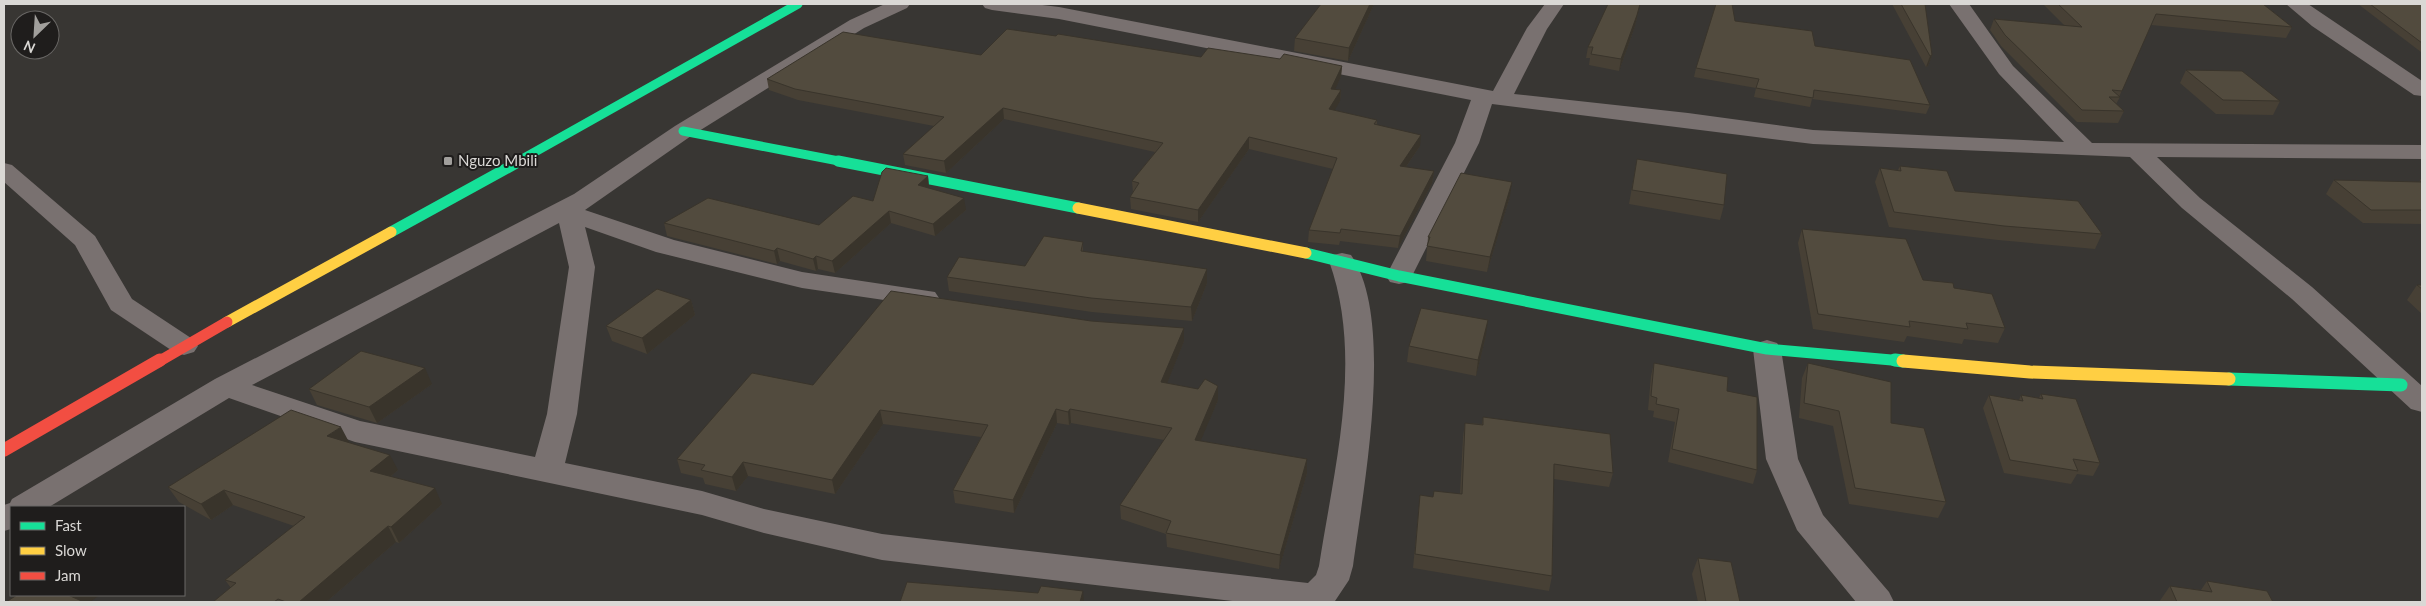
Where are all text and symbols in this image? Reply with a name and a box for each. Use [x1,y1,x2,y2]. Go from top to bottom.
north arrow [10,10,60,60]
text: N [21,37,38,57]
place label: Nguzo Mbili [458,151,537,169]
marker: Nguzo Mbili [442,155,454,167]
legend [10,506,185,596]
text: Fast [55,516,82,534]
text: Slow [55,541,87,559]
text: Jam [55,566,81,584]

